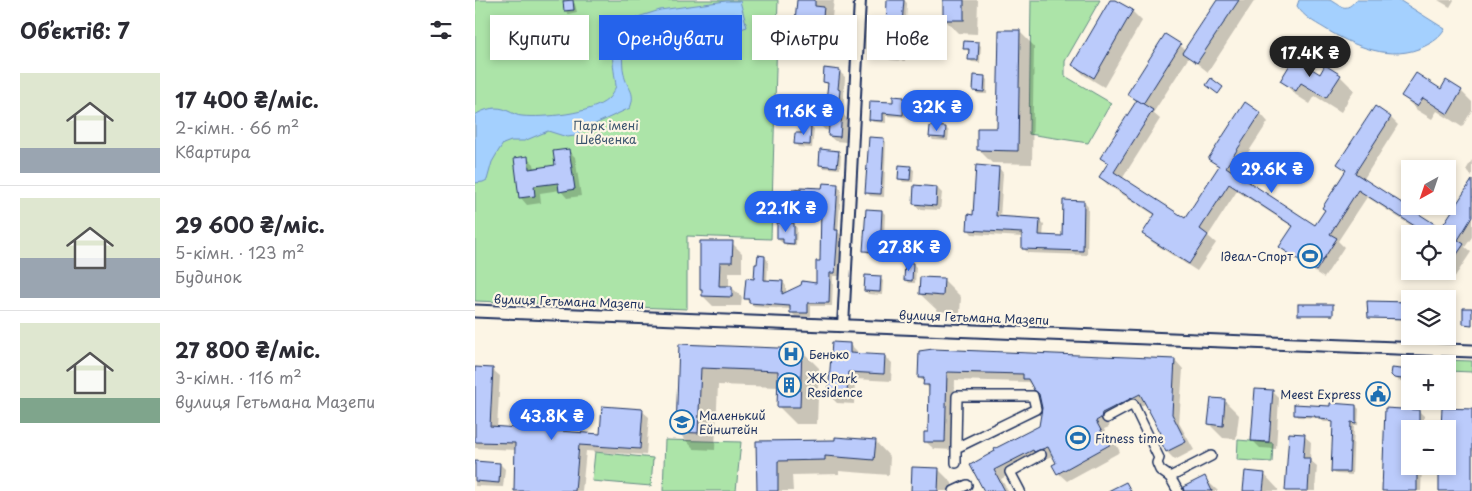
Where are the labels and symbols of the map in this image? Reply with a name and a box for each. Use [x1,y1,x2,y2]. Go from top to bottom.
pin: 17.4K ₴ [1264,36,1356,78]
pin: 32K ₴ [902,90,972,132]
pin: 11.6K ₴ [758,94,850,136]
park label: Парк імені Шевченка [573,116,639,148]
pin: 29.6K ₴ [1226,152,1318,194]
north arrow [1401,160,1456,215]
pin: 22.1K ₴ [740,190,832,233]
pin: 27.8K ₴ [863,230,955,272]
sports icon: Ідеал-Спорт [1297,243,1323,269]
place label: Ідеал-Спорт [1220,247,1293,265]
street label: вулиця Гетьмана Мазепи [494,289,644,313]
street label: вулиця Гетьмана Мазепи [899,305,1049,329]
hospital icon: Бенько [778,341,804,367]
place label: Бенько [809,345,850,363]
place label: ЖК Park Residence [806,369,863,401]
building icon: ЖК Park Residence [776,372,802,398]
public building icon: Meest Express [1365,381,1391,407]
place label: Meest Express [1280,385,1361,403]
pin: 43.8K ₴ [506,398,598,441]
place label: Маленький Ейнштейн [699,406,766,438]
school or university icon: Маленький Ейнштейн [669,409,695,435]
sports icon: Fitness time [1065,425,1091,451]
place label: Fitness time [1095,429,1164,447]

